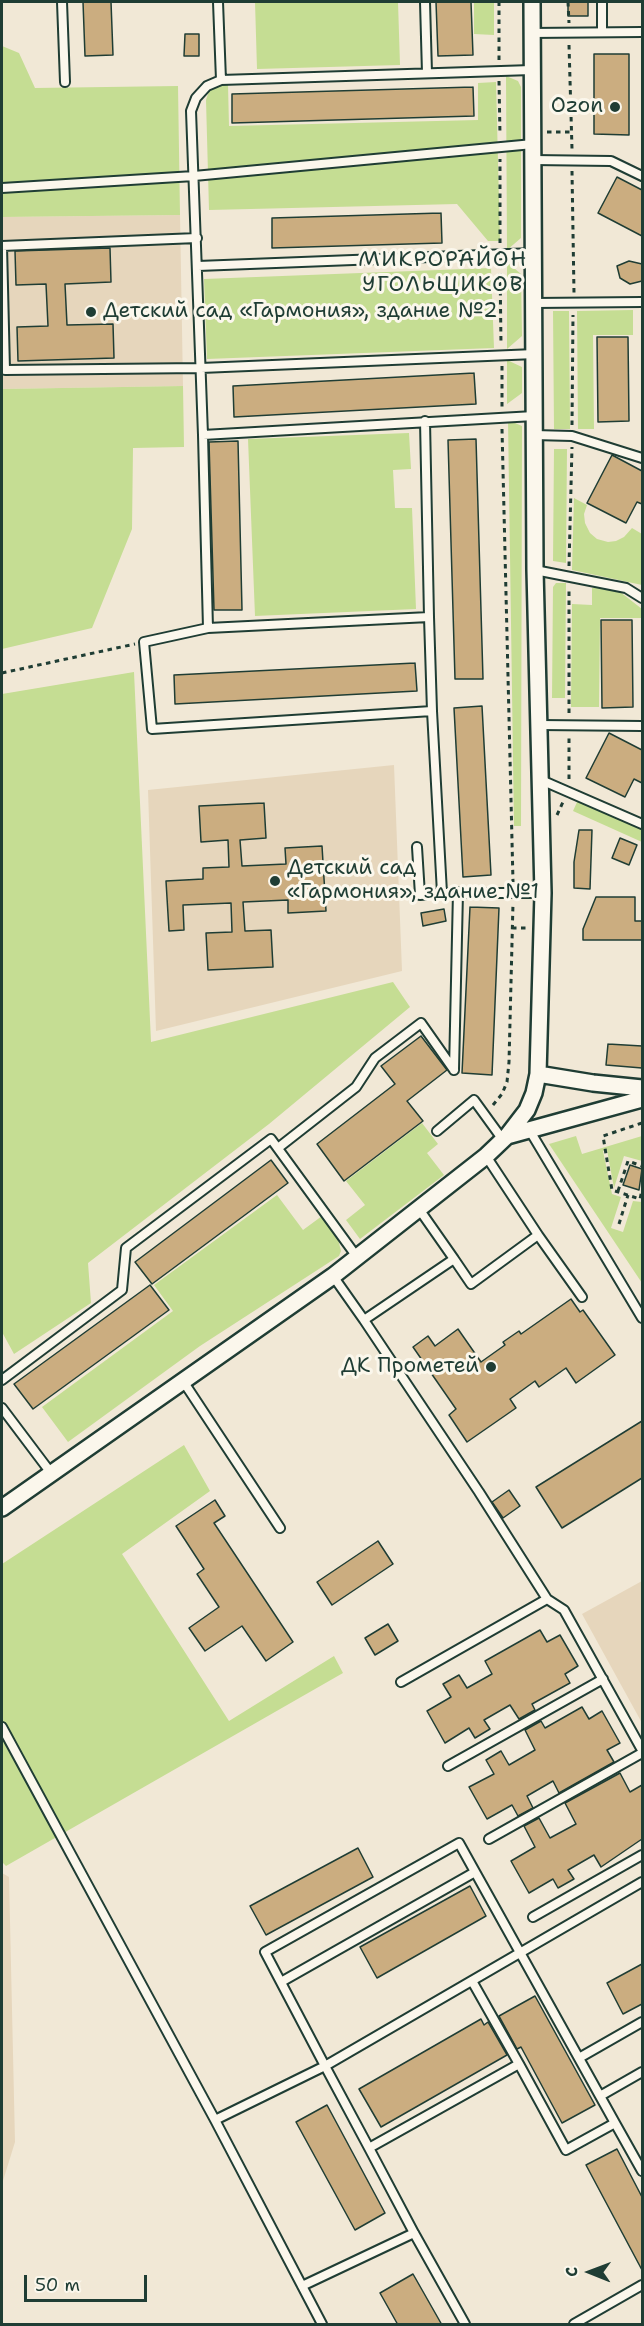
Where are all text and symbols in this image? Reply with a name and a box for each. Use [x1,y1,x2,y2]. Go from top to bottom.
place label: Ozon [551,94,603,120]
marker: Ozon [608,100,622,114]
district label: МИКРОРАЙОН УГОЛЬЩИКОВ [358,247,528,298]
place label: Детский сад «Гармония», здание №2 [103,299,498,325]
marker: Детский сад «Гармония», здание №2 [84,305,98,319]
place label: Детский сад «Гармония», здание №1 [287,856,539,906]
marker: Детский сад «Гармония», здание №1 [268,874,282,888]
place label: ДК Прометей [341,1354,479,1380]
marker: ДК Прометей [484,1360,498,1374]
north arrow [560,2242,620,2302]
scale bar [27,2263,150,2301]
text: С [561,2267,582,2277]
text: 50 m [35,2273,80,2297]

